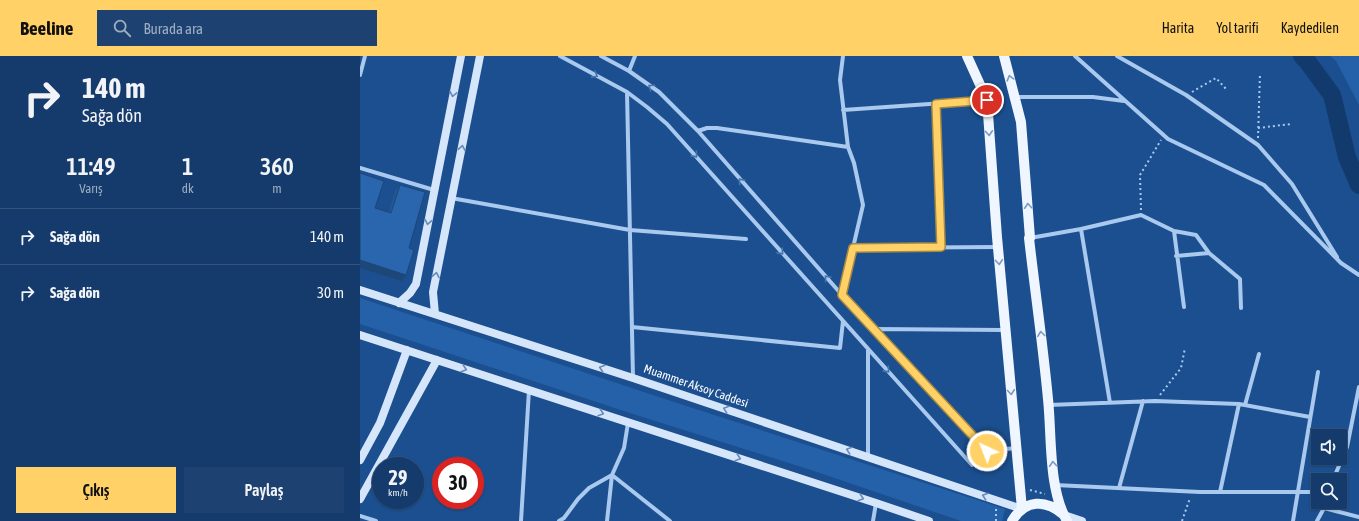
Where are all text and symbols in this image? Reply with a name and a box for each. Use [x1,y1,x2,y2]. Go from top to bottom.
search box [97,10,377,46]
text: Beeline [20,17,73,39]
icon: search [111,17,133,39]
text: Burada ara [143,20,203,37]
text: Harita [1162,20,1194,36]
text: Yol tarifi [1216,20,1259,36]
text: Kaydedilen [1281,20,1339,36]
one-way arrow [590,70,598,77]
icon: right [16,72,68,124]
text: 140 m [82,72,145,104]
one-way arrow [1006,75,1015,82]
pin [970,83,1004,117]
one-way arrow [649,85,656,92]
icon: arrive [976,89,998,111]
one-way arrow [450,91,458,97]
text: Sağa dön [82,105,142,126]
one-way arrow [985,130,994,136]
one-way arrow [457,145,465,151]
one-way arrow [690,150,698,158]
text: 11:49 [66,153,116,180]
text: 1 [182,153,193,180]
text: 360 [260,153,294,180]
one-way arrow [739,178,746,186]
text: Varış [79,181,103,196]
text: dk [182,181,194,196]
text: m [272,181,282,196]
one-way arrow [1023,203,1032,209]
one-way arrow [424,219,433,225]
icon: right [16,226,38,248]
text: Sağa dön [50,228,100,245]
text: 140 m [310,228,344,245]
one-way arrow [777,247,784,255]
one-way arrow [995,259,1004,265]
one-way arrow [431,272,440,278]
one-way arrow [825,276,832,283]
icon: right [16,282,38,304]
text: Sağa dön [50,284,100,301]
text: 30 m [317,284,344,301]
one-way arrow [1036,331,1045,337]
street label: Muammer Aksoy Caddesi [642,362,750,410]
one-way arrow [460,364,467,372]
one-way arrow [599,364,606,373]
one-way arrow [882,365,890,373]
one-way arrow [1006,389,1015,395]
one-way arrow [722,405,729,414]
one-way arrow [597,408,604,417]
map controls [1311,429,1347,509]
button: sound [1311,429,1347,465]
position arrow [966,430,1008,472]
one-way arrow [846,447,853,455]
one-way arrow [734,453,741,461]
speed limit sign: 30 [432,457,484,509]
one-way arrow [1048,461,1057,467]
text: 29 [389,466,407,489]
button: Çıkış [16,467,176,513]
button: Paylaş [184,467,344,513]
button: search [1311,473,1347,509]
text: km/h [388,487,408,498]
one-way arrow [858,493,865,502]
one-way arrow [982,493,989,501]

